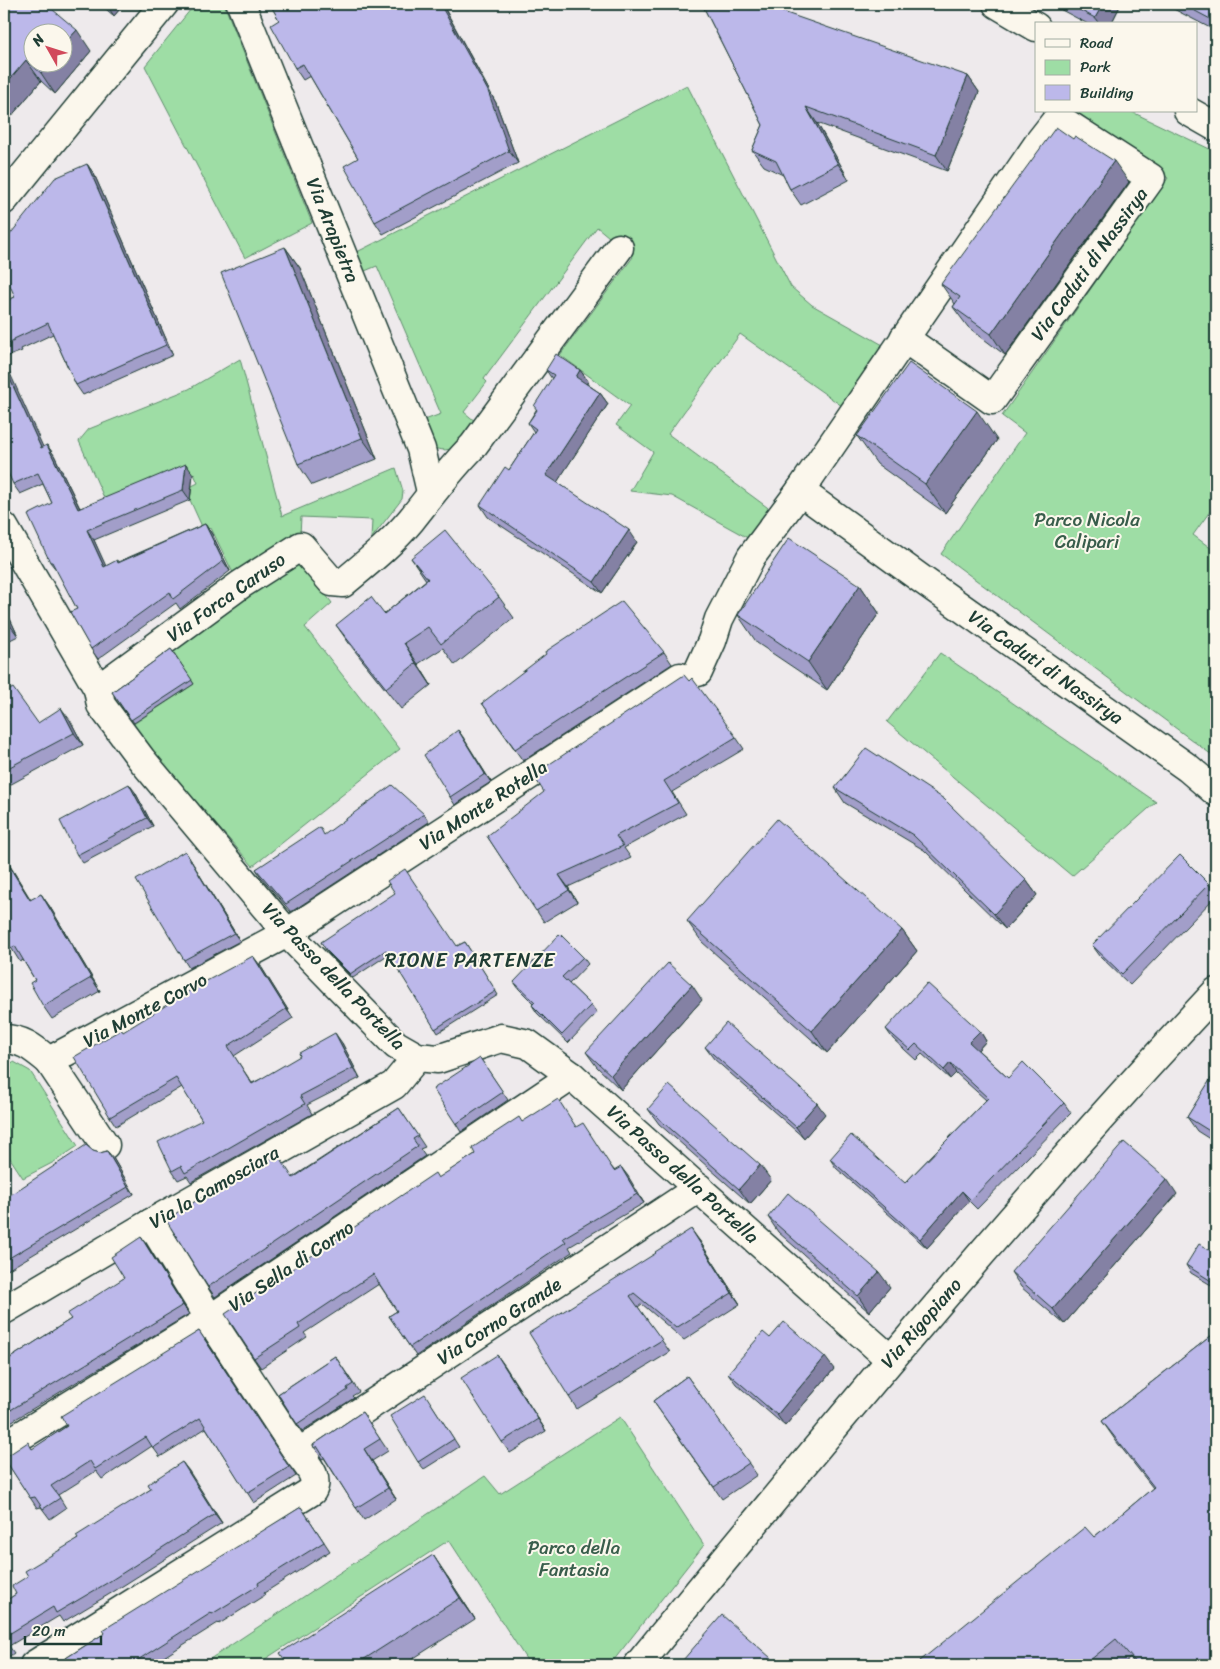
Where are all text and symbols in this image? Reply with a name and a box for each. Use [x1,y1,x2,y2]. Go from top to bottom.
north arrow [22,22,72,72]
legend [1035,22,1198,112]
text: N [25,28,51,53]
text: Road [1080,30,1113,56]
text: Park [1080,54,1111,80]
text: Building [1080,80,1134,106]
street label: Via Arapietra [297,172,369,288]
street label: Via Caduti di Nassirya [1022,180,1157,348]
park label: Parco Nicola Calipari [1034,503,1140,558]
street label: Via Forca Caruso [159,543,293,651]
street label: Via Caduti di Nassirya [961,601,1131,734]
street label: Via Monte Rotella [412,751,554,859]
street label: Via Passo della Portella [254,894,414,1058]
district label: RIONE PARTENZE [385,943,556,978]
street label: Via Monte Corvo [77,963,213,1057]
street label: Via Passo della Portella [599,1096,767,1252]
street label: Via la Camosciara [143,1136,286,1238]
street label: Via Sella di Corno [221,1211,361,1321]
street label: Via Corno Grande [430,1268,568,1374]
street label: Via Rigopiano [872,1270,970,1376]
park label: Parco della Fantasia [528,1531,621,1586]
scale bar [25,1614,101,1646]
text: 20 m [32,1618,66,1644]

